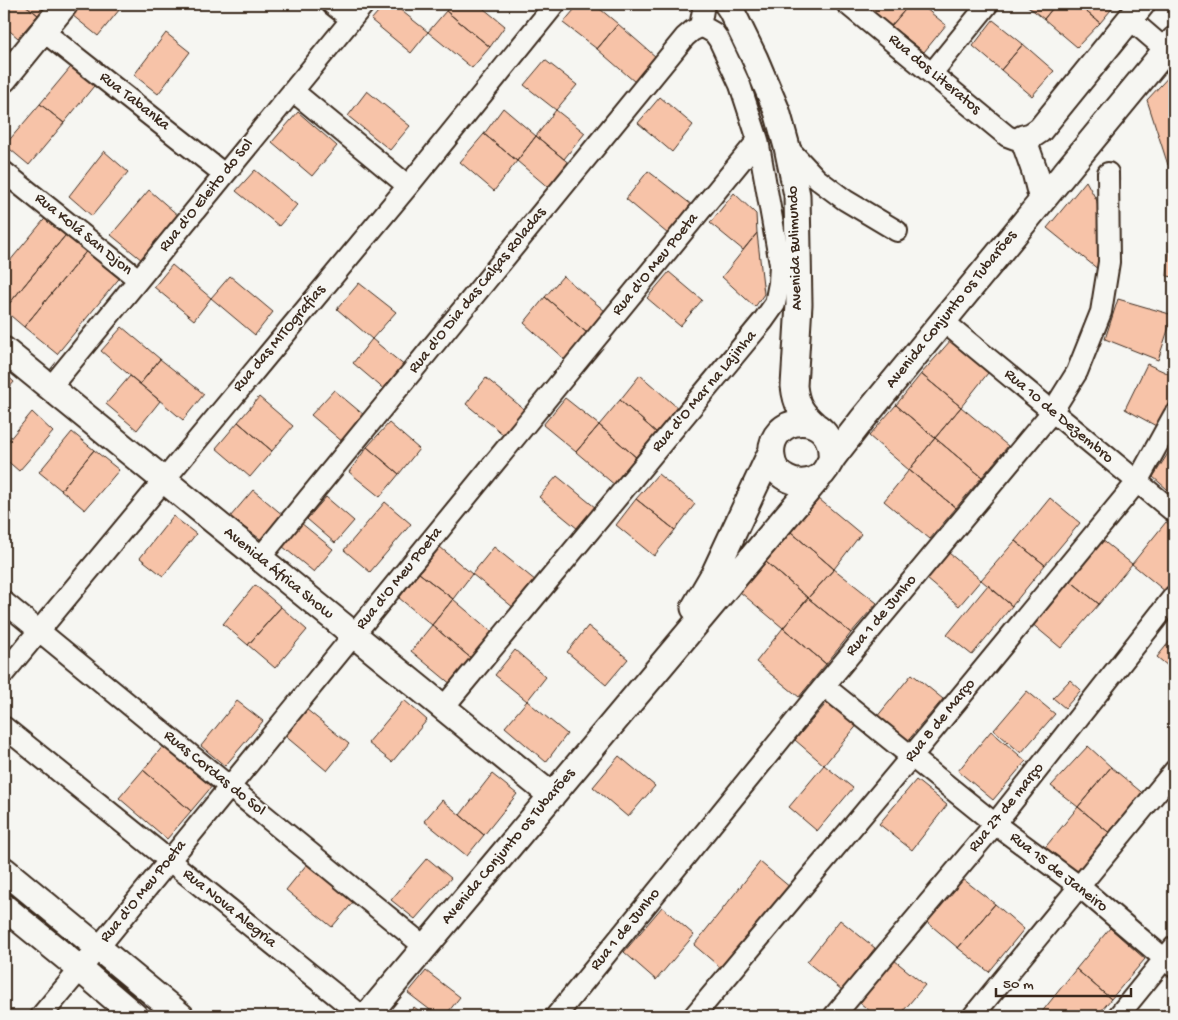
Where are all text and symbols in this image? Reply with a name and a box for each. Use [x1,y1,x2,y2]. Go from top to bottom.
street label: Rua dos Literatos [884,31,985,120]
street label: Rua Tabanka [95,68,174,136]
street label: Rua d'O Eleito do Sol [156,136,258,256]
street label: Avenida Bulimundo [784,185,808,311]
street label: Rua Kolá San Djon [30,190,136,281]
street label: Rua d'O Dia das Calças Roladas [405,203,552,378]
street label: Rua d'O Meu Poeta [609,209,704,320]
street label: Avenida Conjunto os Tubarões [882,226,1022,393]
street label: Rua das MITOgrafias [230,281,331,396]
street label: Rua d'O Mar na Lajinha [649,326,762,457]
street label: Rua 10 de Dezembro [999,366,1117,468]
street label: Avenida África Show [219,523,338,625]
street label: Rua d'O Meu Poeta [353,523,448,634]
street label: Rua 1 de Junho [842,571,922,661]
street label: Rua 8 de Março [902,675,980,767]
street label: Ruas Cordas do Sol [159,727,269,821]
street label: Rua 27 de março [965,759,1049,857]
street label: Avenida Conjunto os Tubarões [438,764,581,929]
street label: Rua 15 de Janeiro [1005,829,1111,917]
street label: Rua d'O Meu Poeta [97,836,192,947]
street label: Rua Nova Alegria [178,865,281,953]
street label: Rua 1 de Junho [587,885,665,975]
scale bar [996,965,1130,997]
text: 50 m [1003,976,1034,994]

